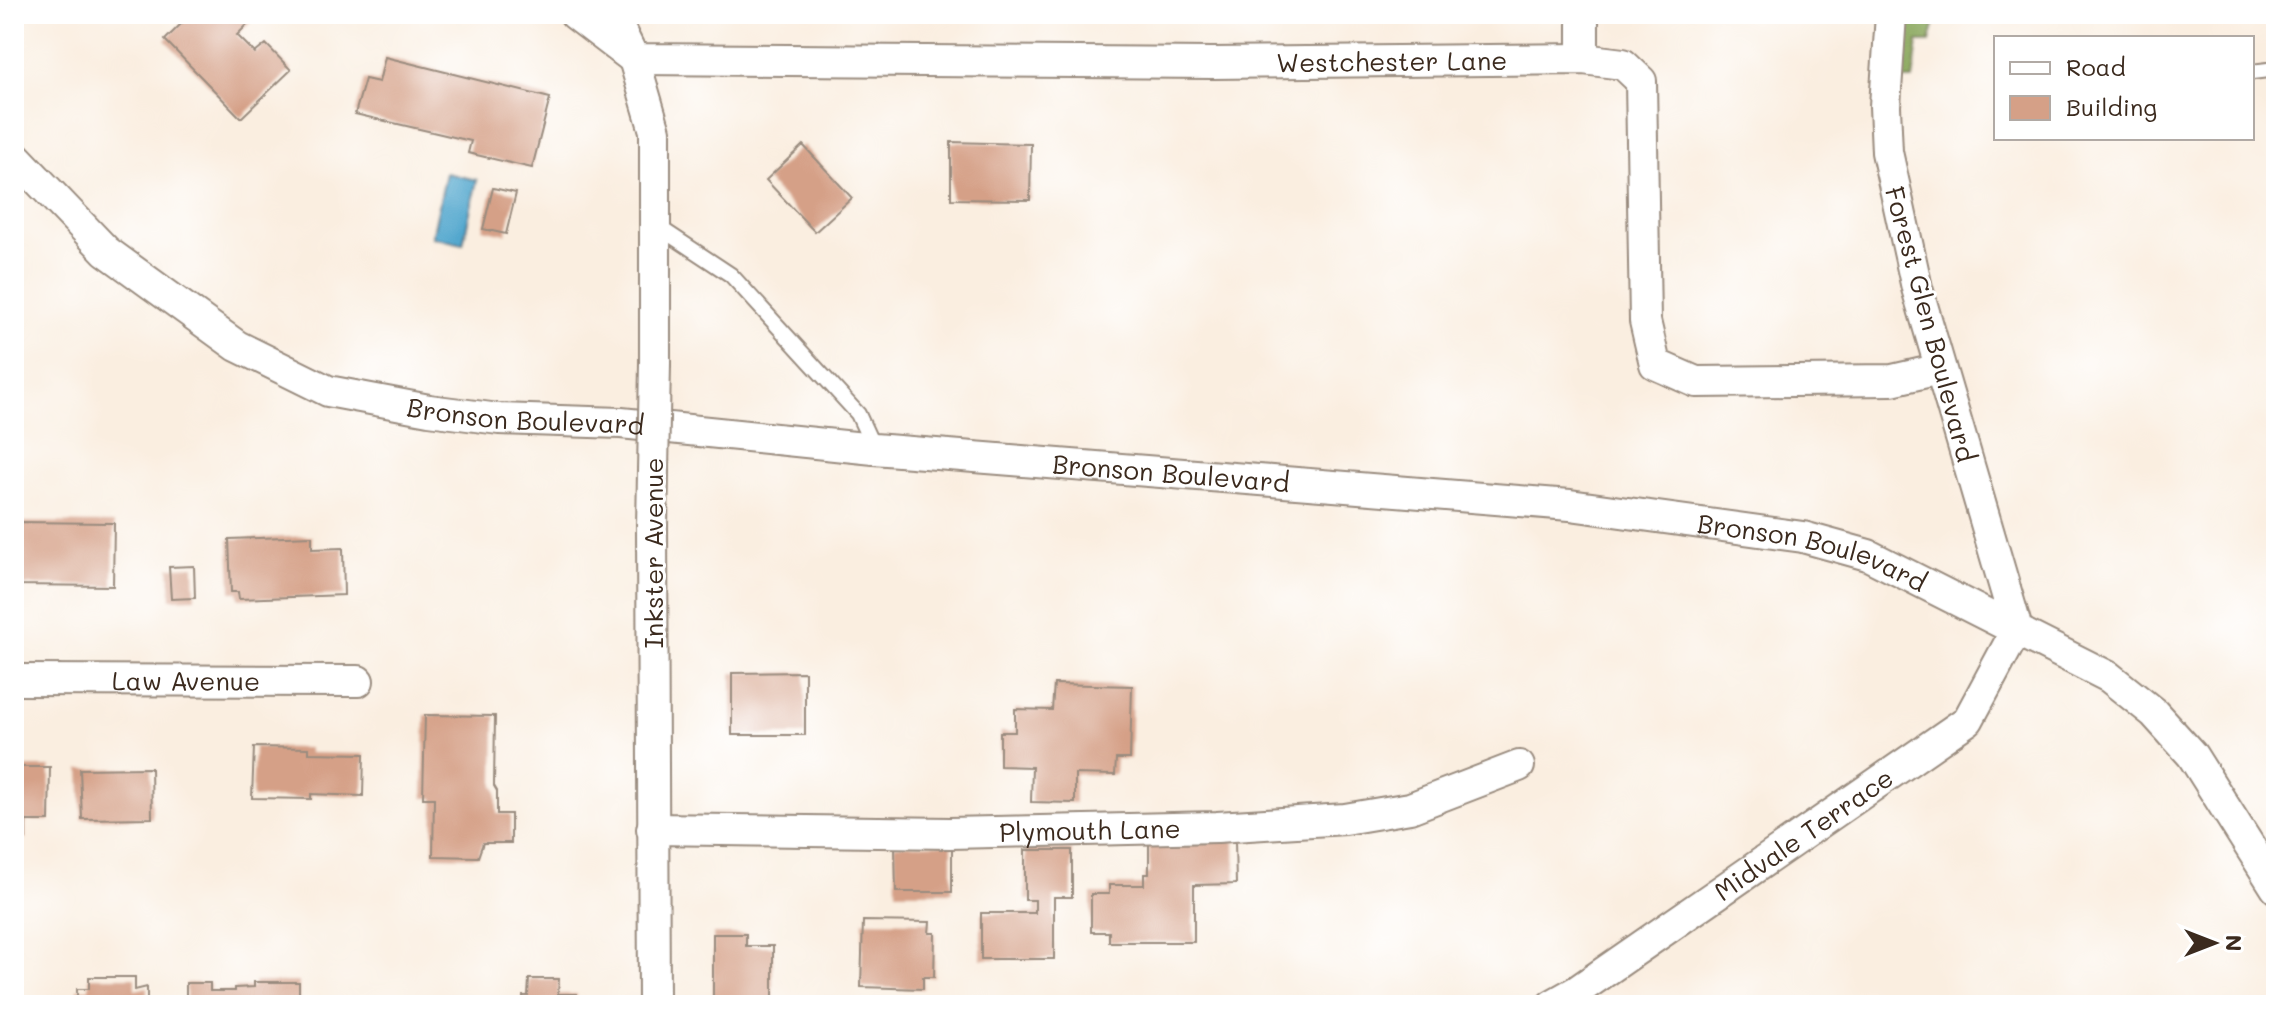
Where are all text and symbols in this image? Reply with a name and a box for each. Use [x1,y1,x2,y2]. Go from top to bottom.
legend [1994,36,2254,140]
street label: Westchester Lane [1276,43,1508,79]
text: Road [2066,51,2126,82]
text: Building [2066,91,2157,122]
street label: Forest Glen Boulevard [1878,182,1984,466]
street label: Bronson Boulevard [404,389,646,442]
street label: Bronson Boulevard [1051,446,1291,499]
street label: Inkster Avenue [636,457,670,649]
street label: Bronson Boulevard [1695,506,1933,599]
street label: Law Avenue [112,663,260,698]
street label: Midvale Terrace [1707,760,1899,908]
street label: Plymouth Lane [999,811,1181,849]
north arrow [2174,903,2254,983]
text: N [2220,935,2249,951]

